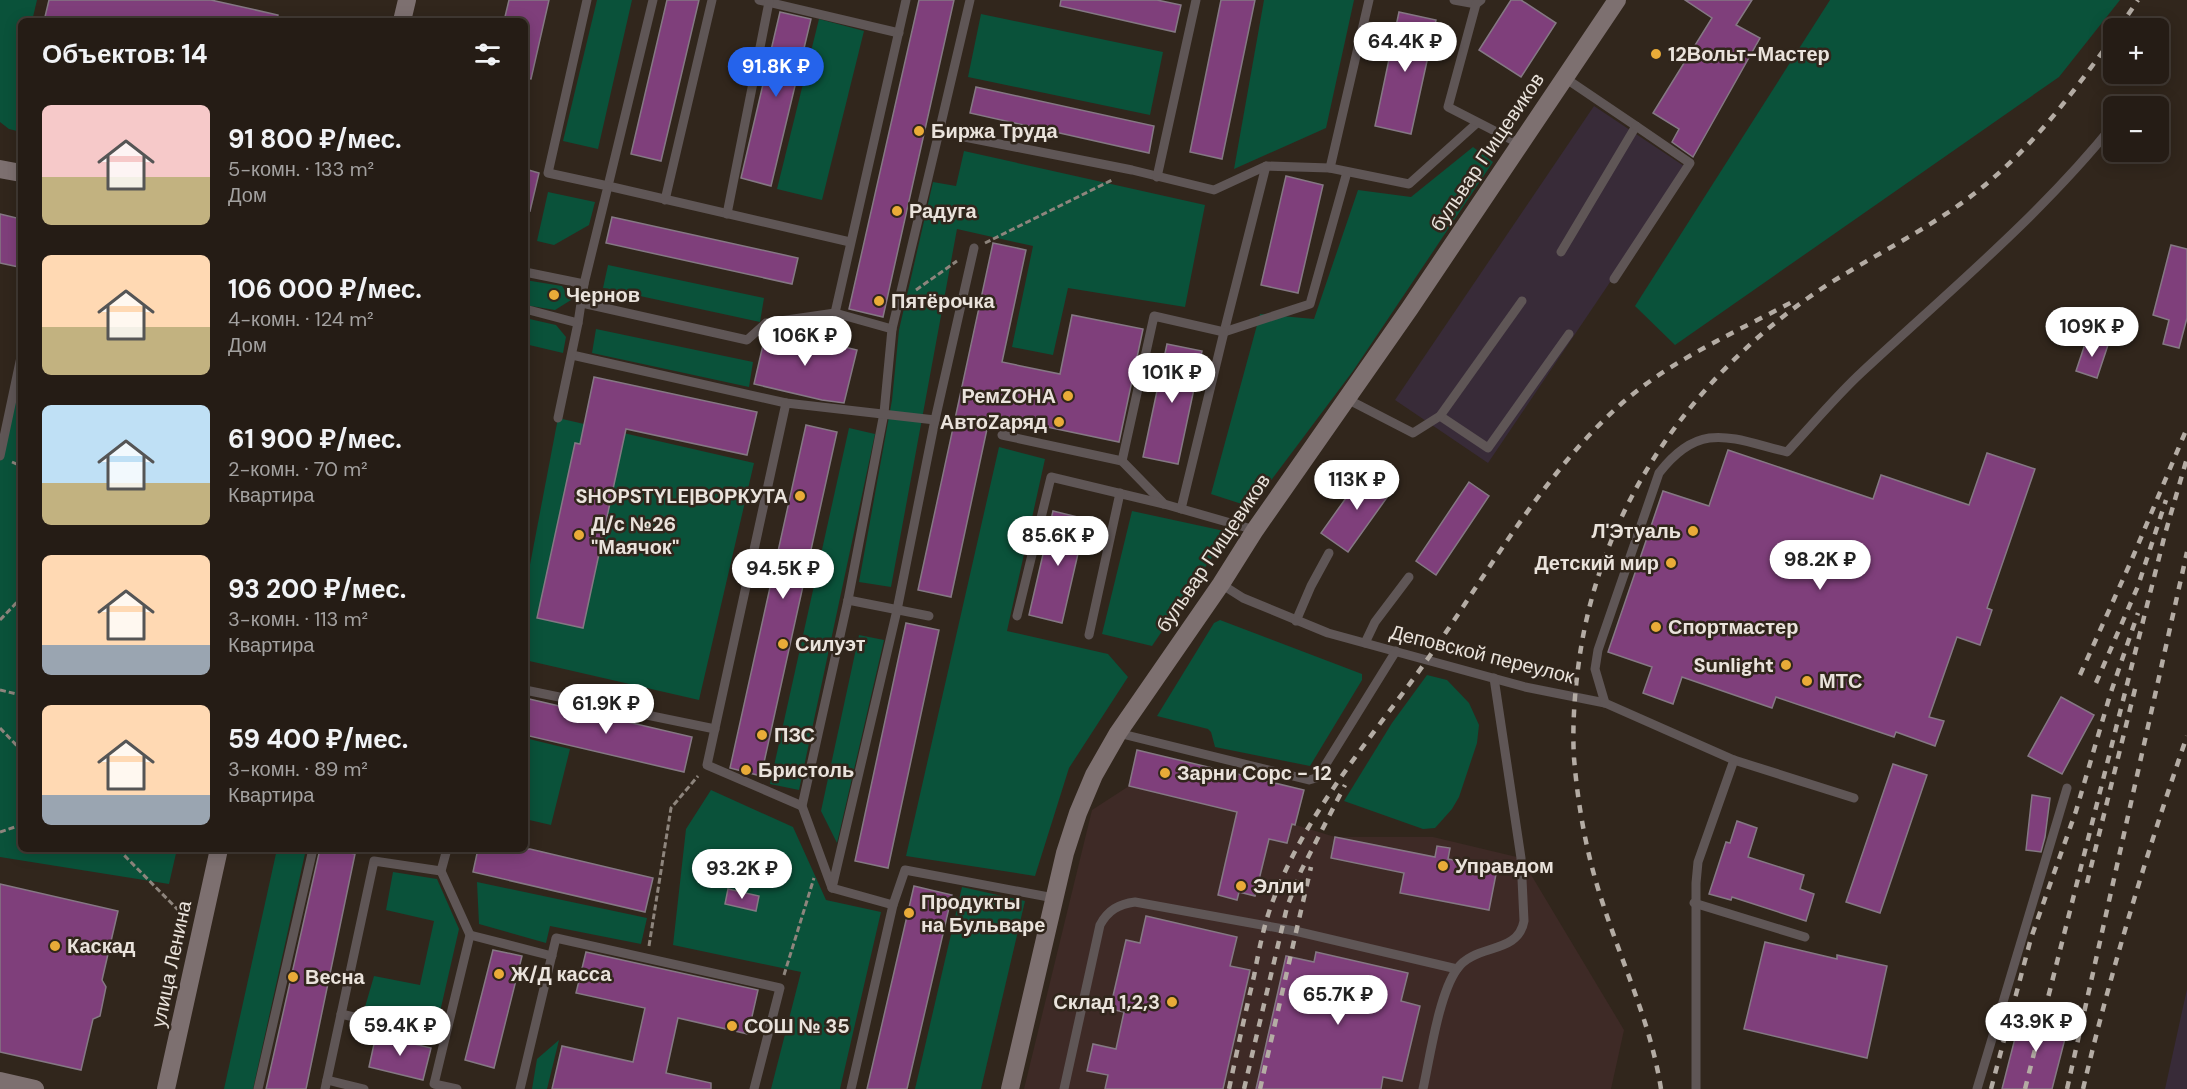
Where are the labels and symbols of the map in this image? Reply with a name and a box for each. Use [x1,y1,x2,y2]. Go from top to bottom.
pin: 64.4K ₽ [1350,22,1460,73]
place label: 12Вольт-Мастер [1668,41,1830,67]
pin: 91.8K ₽ [721,47,831,98]
marker: 12Вольт-Мастер [1649,47,1663,61]
street label: бульвар Пищевиков [1424,68,1550,236]
place label: Биржа Труда [931,118,1059,144]
marker: Биржа Труда [912,124,926,138]
place label: Радуга [909,198,978,224]
marker: Радуга [890,204,904,218]
place label: Чернов [566,282,640,308]
marker: Чернов [547,288,561,302]
place label: Пятёрочка [891,288,996,314]
marker: Пятёрочка [872,294,886,308]
pin: 109K ₽ [2043,307,2141,358]
pin: 106K ₽ [756,316,854,367]
pin: 101K ₽ [1123,353,1221,404]
place label: РемZОНА [962,383,1056,409]
marker: РемZОНА [1061,389,1075,403]
place label: АвтоZаряд [940,409,1047,435]
marker: АвтоZаряд [1052,415,1066,429]
pin: 113K ₽ [1308,460,1406,511]
street label: бульвар Пищевиков [1150,469,1276,637]
place label: SHOPSTYLE|ВОРКУТА [575,483,788,509]
marker: SHOPSTYLE|ВОРКУТА [793,489,807,503]
place label: Д/с №26 "Маячок" [591,511,679,560]
pin: 85.6K ₽ [1003,516,1113,567]
place label: Л'Этуаль [1592,518,1681,544]
marker: Л'Этуаль [1686,524,1700,538]
marker: Д/с №26 "Маячок" [572,528,586,542]
pin: 98.2K ₽ [1765,540,1875,591]
pin: 94.5K ₽ [728,549,838,600]
place label: Детский мир [1534,550,1659,576]
marker: Детский мир [1664,556,1678,570]
place label: Спортмастер [1668,614,1798,640]
street label: Деповской переулок [1387,619,1577,690]
marker: Спортмастер [1649,620,1663,634]
place label: Силуэт [795,631,866,657]
marker: Силуэт [776,637,790,651]
place label: Sunlight [1694,652,1774,678]
marker: Sunlight [1779,658,1793,672]
place label: МТС [1819,668,1862,694]
marker: МТС [1800,674,1814,688]
pin: 61.9K ₽ [551,684,661,735]
place label: ПЗС [774,722,815,748]
marker: ПЗС [755,728,769,742]
place label: Бристоль [758,757,854,783]
place label: Зарни Сорс - 12 [1177,760,1332,786]
marker: Бристоль [739,763,753,777]
marker: Зарни Сорс - 12 [1158,766,1172,780]
pin: 93.2K ₽ [687,849,797,900]
place label: Управдом [1455,853,1554,879]
marker: Управдом [1436,859,1450,873]
place label: Элли [1253,873,1304,899]
marker: Элли [1234,879,1248,893]
place label: Продукты на Бульваре [921,889,1045,938]
street label: улица Ленина [145,897,197,1030]
marker: Продукты на Бульваре [902,906,916,920]
place label: Каскад [67,933,136,959]
marker: Каскад [48,939,62,953]
place label: Ж/Д касса [510,961,612,987]
place label: Весна [305,964,366,990]
marker: Ж/Д касса [492,967,506,981]
marker: Весна [286,970,300,984]
pin: 65.7K ₽ [1283,975,1393,1026]
place label: Склад 1,2,3 [1053,989,1160,1015]
marker: Склад 1,2,3 [1165,995,1179,1009]
pin: 43.9K ₽ [1981,1002,2091,1053]
pin: 59.4K ₽ [345,1006,455,1057]
place label: СОШ № 35 [744,1013,850,1039]
marker: СОШ № 35 [725,1019,739,1033]

